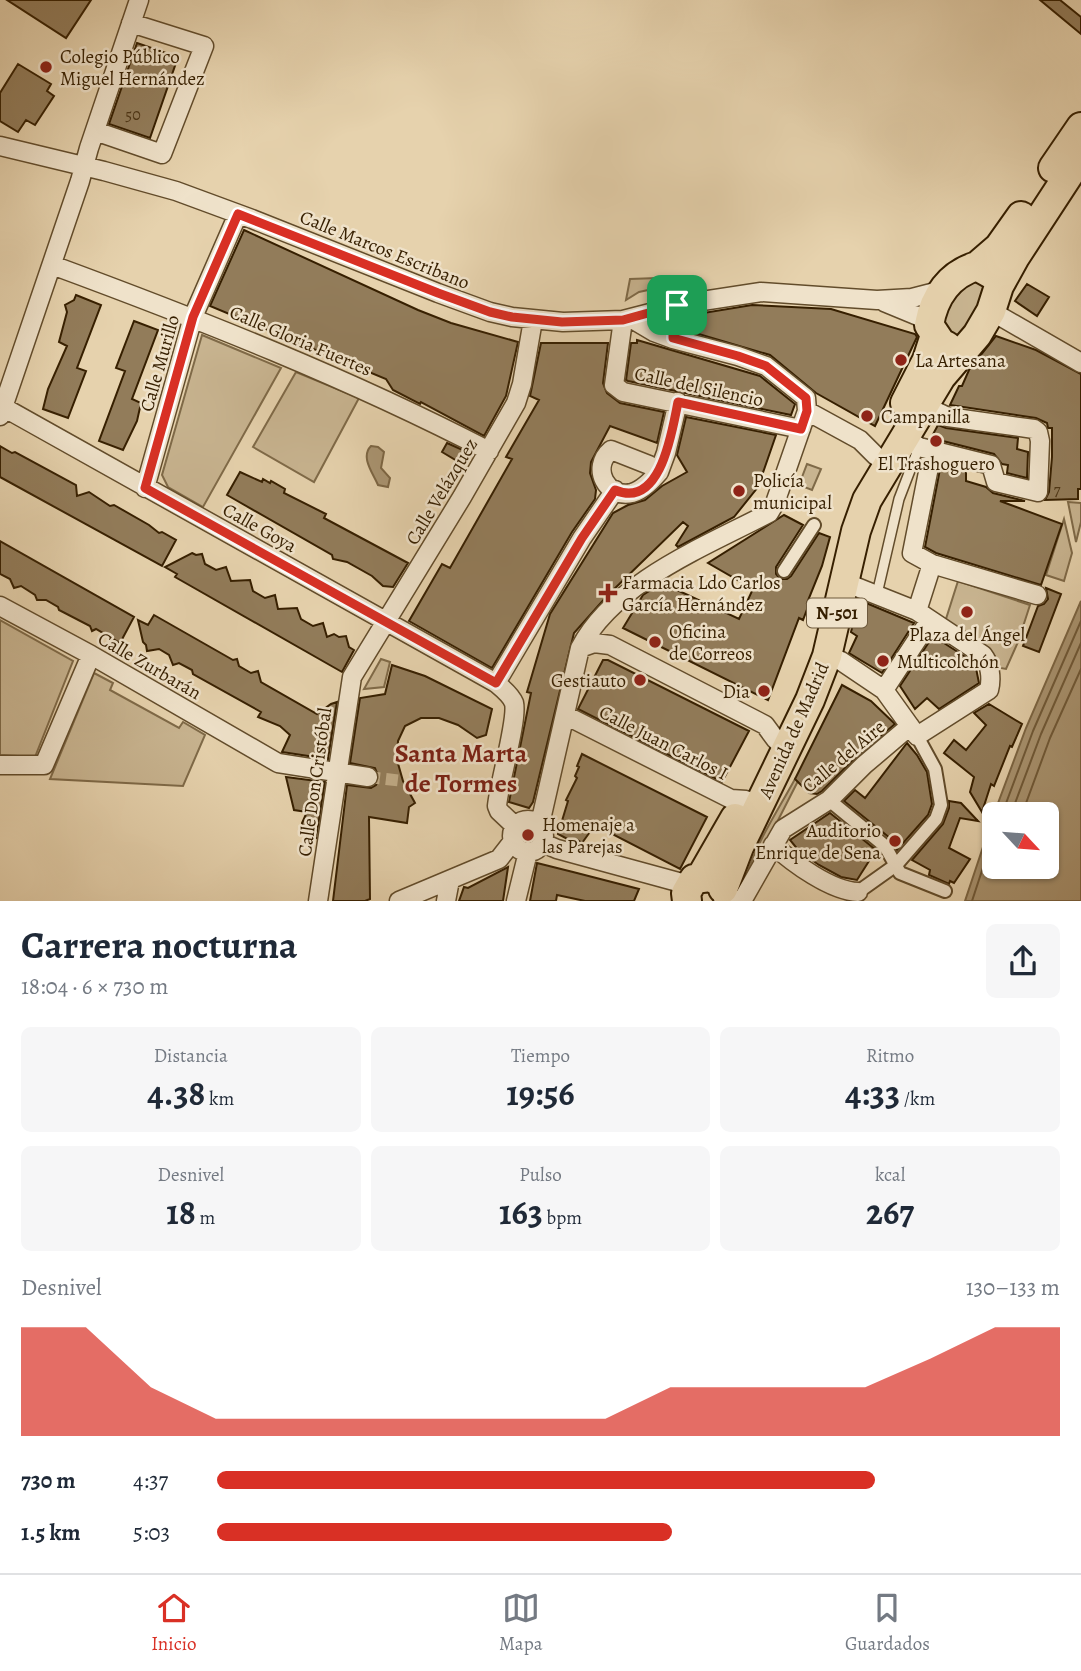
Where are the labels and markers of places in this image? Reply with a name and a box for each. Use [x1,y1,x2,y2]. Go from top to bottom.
place label: Colegio Público Miguel Hernández [60,44,205,92]
marker: Colegio Público Miguel Hernández [38,59,54,75]
pin [647,275,707,335]
place label: La Artesana [915,348,1006,374]
marker: La Artesana [893,352,909,368]
place label: Campanilla [881,404,970,430]
marker: Campanilla [859,408,875,424]
marker: El Trashoguero [928,433,944,449]
place label: El Trashoguero [877,451,995,477]
place label: Policía municipal [753,468,832,516]
marker: Policía municipal [731,483,747,499]
place label: Farmacia Ldo Carlos García Hernández [622,570,781,618]
marker: Farmacia Ldo Carlos García Hernández [600,585,616,601]
marker: Plaza del Ángel [959,604,975,620]
place label: Oficina de Correos [669,619,752,667]
place label: Plaza del Ángel [909,622,1025,648]
marker: Oficina de Correos [647,634,663,650]
place label: Multicolchón [897,649,999,675]
marker: Multicolchón [875,653,891,669]
place label: Gestiauto [551,668,626,694]
marker: Gestiauto [632,672,648,688]
place label: Dia [722,679,750,705]
marker: Dia [756,683,772,699]
place label: Homenaje a las Parejas [542,812,635,860]
place label: Auditorio Enrique de Sena [755,818,881,866]
marker: Homenaje a las Parejas [520,827,536,843]
marker: Auditorio Enrique de Sena [887,833,903,849]

